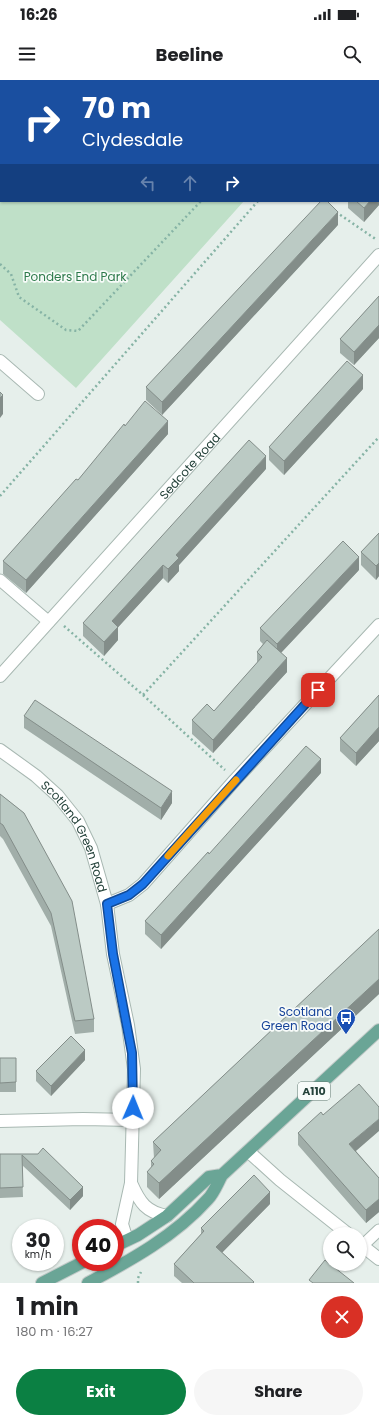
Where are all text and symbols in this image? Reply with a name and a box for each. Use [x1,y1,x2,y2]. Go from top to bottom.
text: 16:26 [20,4,58,25]
text: Beeline [156,42,223,67]
icon: menu [16,43,38,65]
icon: search [341,43,363,65]
text: 70 m [82,89,151,128]
icon: right [16,96,68,148]
text: Clydesdale [82,127,183,152]
icon: left [137,172,159,194]
icon: ahead [179,172,201,194]
icon: right [221,172,243,194]
park label: Ponders End Park [24,268,127,285]
street label: Sedcote Road [155,429,224,503]
pin [301,673,335,707]
icon: arrive [307,679,329,701]
street label: Scotland Green Road [38,776,112,894]
place label: Scotland Green Road [261,1003,332,1034]
bus stop icon: Scotland Green Road [335,1007,357,1035]
road number: A110 [298,1082,330,1100]
position arrow [112,1087,154,1129]
speed limit sign: 40 [72,1219,124,1271]
text: 30 [25,1226,51,1254]
map controls [323,1227,367,1271]
button: search [323,1227,367,1271]
text: km/h [25,1247,51,1262]
text: 1 min [16,1290,79,1323]
button: close [321,1296,363,1338]
text: 180 m · 16:27 [16,1322,93,1341]
button: Exit [16,1369,186,1415]
button: Share [194,1369,363,1415]

